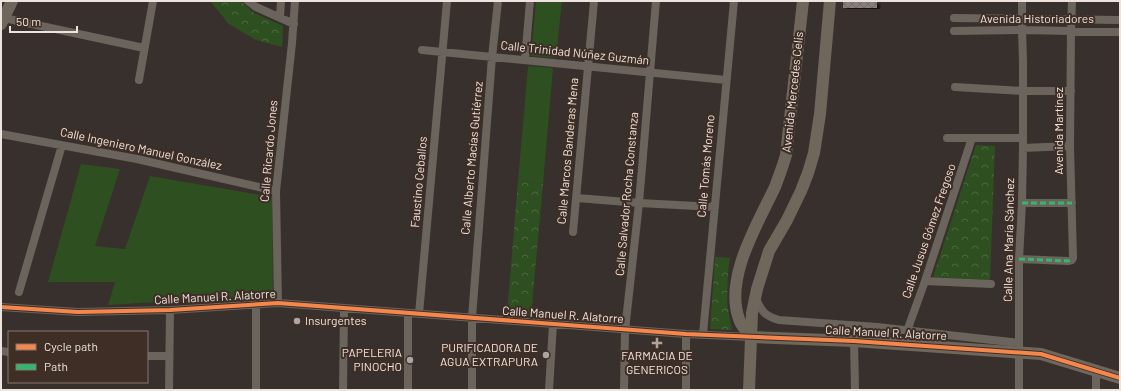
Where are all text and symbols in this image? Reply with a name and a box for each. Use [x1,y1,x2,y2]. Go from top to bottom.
scale bar [10,8,77,34]
street label: Avenida Historiadores [980,11,1094,25]
text: 50 m [16,14,41,28]
street label: Avenida Mercedes Celis [779,30,805,153]
street label: Calle Trinidad Núñez Guzmán [500,37,650,67]
street label: Calle Marcos Banderas Mena [554,77,580,225]
street label: Calle Alberto Macías Gutiérrez [457,81,485,235]
street label: Avenida Martínez [1051,87,1065,175]
street label: Calle Ricardo Jones [257,99,279,202]
street label: Calle Salvador Rocha Constanza [612,111,640,277]
street label: Calle Tomás Moreno [694,114,716,218]
street label: Calle Ingeniero Manuel González [59,124,223,172]
street label: Faustino Ceballos [407,135,429,228]
street label: Calle Jusus Gómez Fregoso [898,161,958,300]
street label: Calle Ana María Sánchez [1000,178,1016,302]
street label: Calle Manuel R. Alatorre [154,286,276,306]
street label: Calle Manuel R. Alatorre [502,303,624,325]
place label: Insurgentes [305,313,367,327]
marker: Insurgentes [292,316,302,326]
street label: Calle Manuel R. Alatorre [825,322,947,342]
legend [8,331,148,383]
marker: FARMACIA DE GENERICOS [652,338,662,348]
text: Cycle path [44,339,98,353]
place label: PURIFICADORA DE AGUA EXTRAPURA [440,340,538,368]
place label: PAPELERIA PINOCHO [342,345,402,373]
place label: FARMACIA DE GENERICOS [621,348,693,376]
marker: PURIFICADORA DE AGUA EXTRAPURA [541,350,551,360]
marker: PAPELERIA PINOCHO [405,355,415,365]
text: Path [44,359,68,373]

